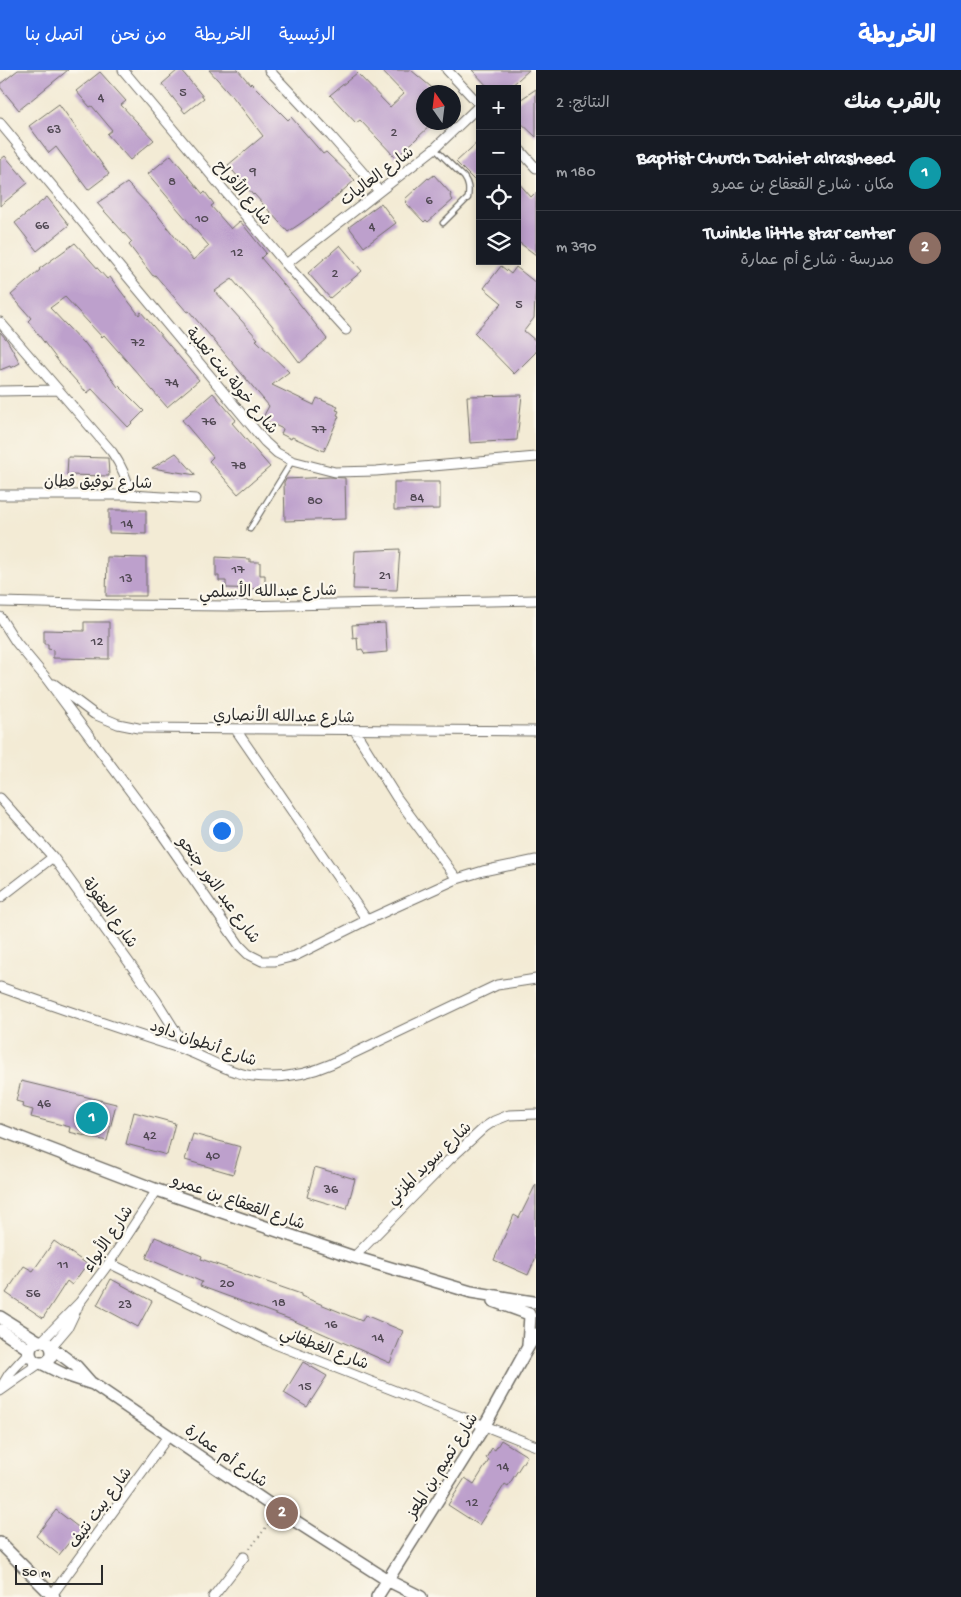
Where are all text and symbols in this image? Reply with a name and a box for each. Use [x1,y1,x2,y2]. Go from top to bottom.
text: الخريطة [858,23,936,52]
text: اتصل بنا [25,26,83,47]
text: من نحن [111,26,167,47]
text: الخريطة [195,26,251,47]
text: الرئيسية [279,26,335,47]
house number: 5 [179,85,187,102]
north arrow [416,85,461,130]
map controls [476,85,521,265]
button: + [476,85,521,130]
house number: 4 [98,90,105,107]
text: بالقرب منك [844,92,941,117]
text: النتائج: 2 [556,95,610,114]
house number: 63 [47,122,61,139]
house number: 2 [391,125,398,142]
button: − [476,130,521,175]
street label: شارع العاليات [337,144,419,212]
text: Baptist Church Dahiet alrasheed [637,148,894,171]
street label: شارع الأفراح [209,155,277,231]
house number: 9 [248,164,257,181]
text: 180 m [556,164,595,183]
text: 1 [922,164,928,183]
house number: 8 [168,174,176,191]
button: locate [476,175,521,220]
text: مكان · شارع القعقاع بن عمرو [712,177,894,196]
house number: 6 [425,193,433,210]
house number: 10 [194,211,209,228]
house number: 66 [35,218,50,235]
house number: 4 [369,219,376,236]
button: layers [476,220,521,265]
text: Twinkle little star center [703,223,894,246]
text: 390 m [556,239,597,258]
text: 2 [921,239,929,258]
house number: 12 [230,245,243,262]
text: مدرسة · شارع أم عمارة [740,252,894,271]
house number: 2 [332,266,339,283]
house number: 5 [515,297,523,314]
street label: شارع خولة بنت ثعلبة [180,325,281,439]
house number: 72 [130,335,145,352]
house number: 74 [164,375,179,392]
house number: 76 [201,414,217,431]
house number: 77 [311,422,327,439]
house number: 78 [231,458,247,475]
street label: شارع توفيق قطان [44,474,152,495]
house number: 84 [410,490,425,507]
house number: 80 [307,493,323,510]
house number: 14 [120,516,134,533]
house number: 17 [231,562,245,579]
house number: 21 [379,568,391,585]
house number: 13 [119,571,132,588]
street label: شارع عبدالله الأسلمي [199,579,337,606]
house number: 12 [90,634,103,651]
street label: شارع عبدالله الأنصاري [213,704,355,729]
your location [209,818,235,844]
street label: شارع عبد النور جنحو [171,833,262,948]
street label: شارع العفولة [76,875,141,953]
street label: شارع أنطوان داود [147,1016,259,1072]
house number: 46 [37,1096,52,1113]
pin: 1 [76,1099,108,1137]
street label: شارع سويد المزني [384,1119,478,1211]
house number: 42 [143,1128,157,1145]
house number: 40 [206,1148,220,1165]
street label: شارع القعقاع بن عمرو [167,1172,307,1236]
house number: 36 [323,1182,339,1199]
street label: شارع الأبواء [77,1201,139,1277]
house number: 11 [56,1257,69,1274]
house number: 20 [220,1276,234,1293]
house number: 56 [26,1286,41,1303]
house number: 18 [271,1295,286,1312]
house number: 23 [118,1297,132,1314]
house number: 16 [324,1317,338,1334]
street label: شارع الغطفاني [276,1325,371,1378]
house number: 14 [371,1330,385,1347]
house number: 15 [297,1379,312,1396]
street label: شارع تميم بن المعز [403,1411,484,1525]
street label: شارع أم عمارة [180,1421,271,1493]
house number: 14 [496,1459,510,1476]
street label: شارع بيت نتيف [66,1465,138,1553]
pin: 2 [266,1494,298,1532]
house number: 12 [465,1495,478,1512]
scale bar [15,1562,102,1585]
text: 50 m [22,1565,51,1582]

